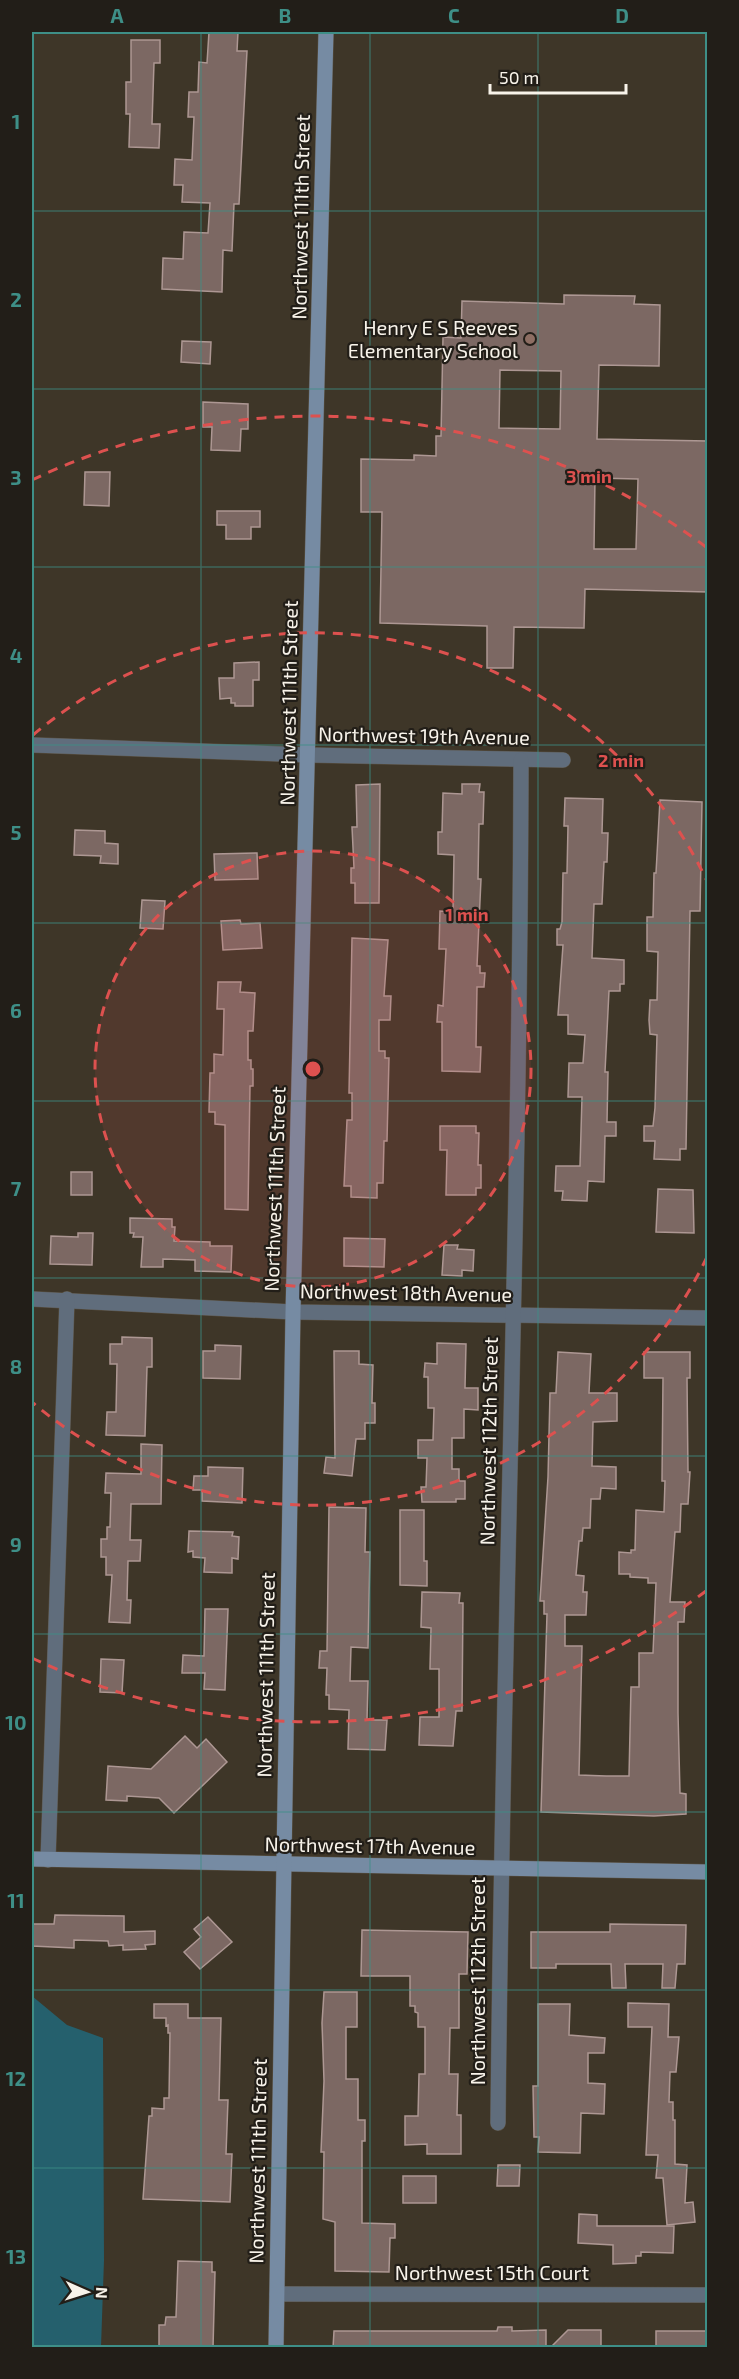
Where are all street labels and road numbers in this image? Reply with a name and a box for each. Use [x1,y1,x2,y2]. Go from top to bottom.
street label: Northwest 111th Street [286,114,314,320]
street label: Northwest 111th Street [274,600,302,806]
street label: Northwest 19th Avenue [318,721,530,749]
street label: Northwest 111th Street [258,1086,290,1292]
street label: Northwest 18th Avenue [300,1278,512,1306]
street label: Northwest 112th Street [474,1336,502,1545]
street label: Northwest 111th Street [251,1572,279,1778]
street label: Northwest 17th Avenue [265,1831,475,1859]
street label: Northwest 112th Street [465,1876,489,2085]
street label: Northwest 111th Street [243,2058,271,2264]
street label: Northwest 15th Court [395,2260,590,2284]

